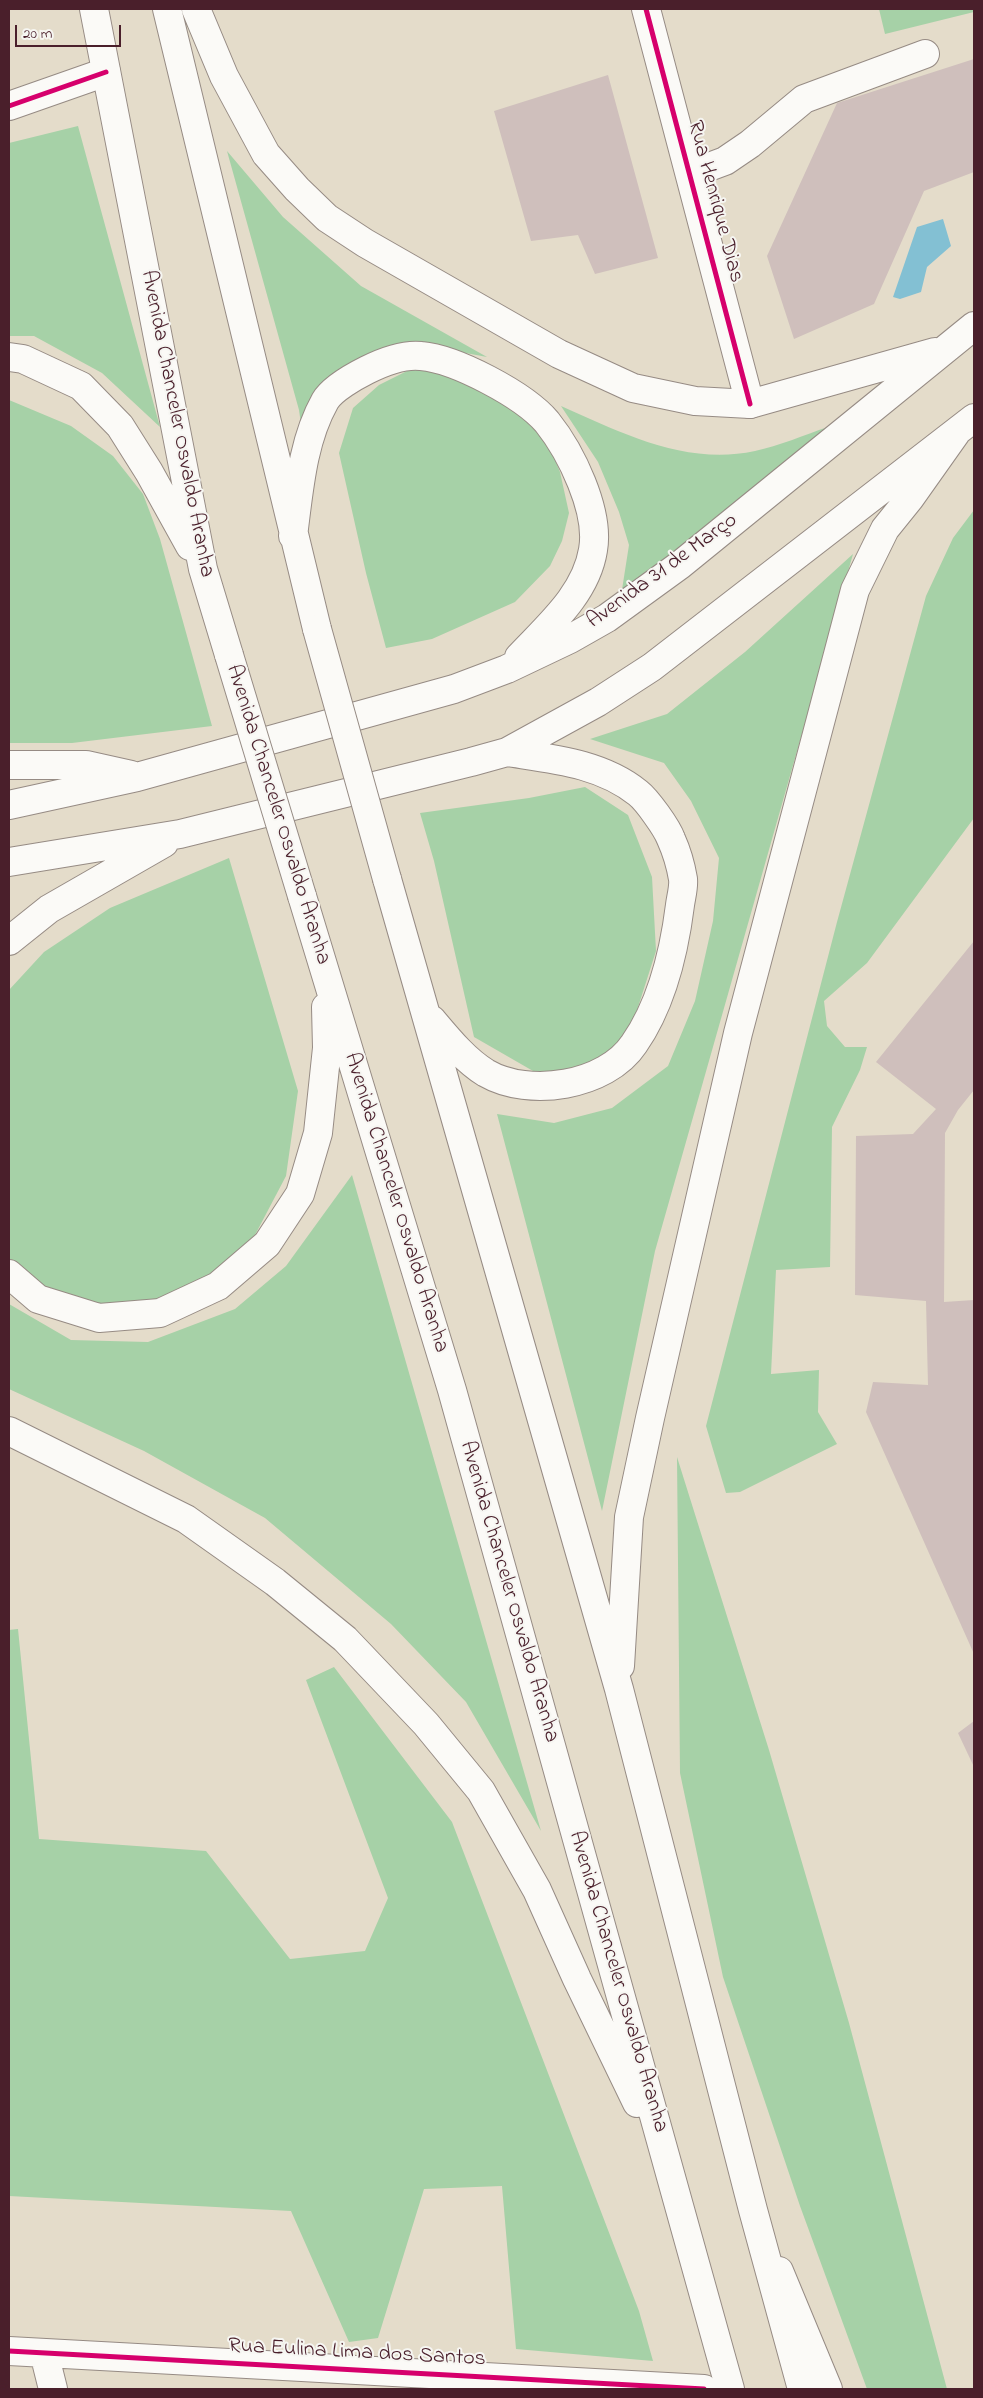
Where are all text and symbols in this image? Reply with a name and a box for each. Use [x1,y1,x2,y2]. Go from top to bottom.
scale bar [18,15,124,47]
text: 20 m [23,23,52,45]
street label: Rua Henrique Dias [680,118,748,286]
street label: Avenida Chanceler Osvaldo Aranha [133,268,219,580]
street label: Avenida 31 de Março [583,509,743,635]
street label: Avenida Chanceler Osvaldo Aranha [219,662,335,968]
street label: Avenida Chanceler Osvaldo Aranha [337,1050,453,1356]
street label: Avenida Chanceler Osvaldo Aranha [452,1438,564,1746]
street label: Avenida Chanceler Osvaldo Aranha [561,1828,673,2136]
street label: Rua Eulina Lima dos Santos [228,2334,486,2374]

